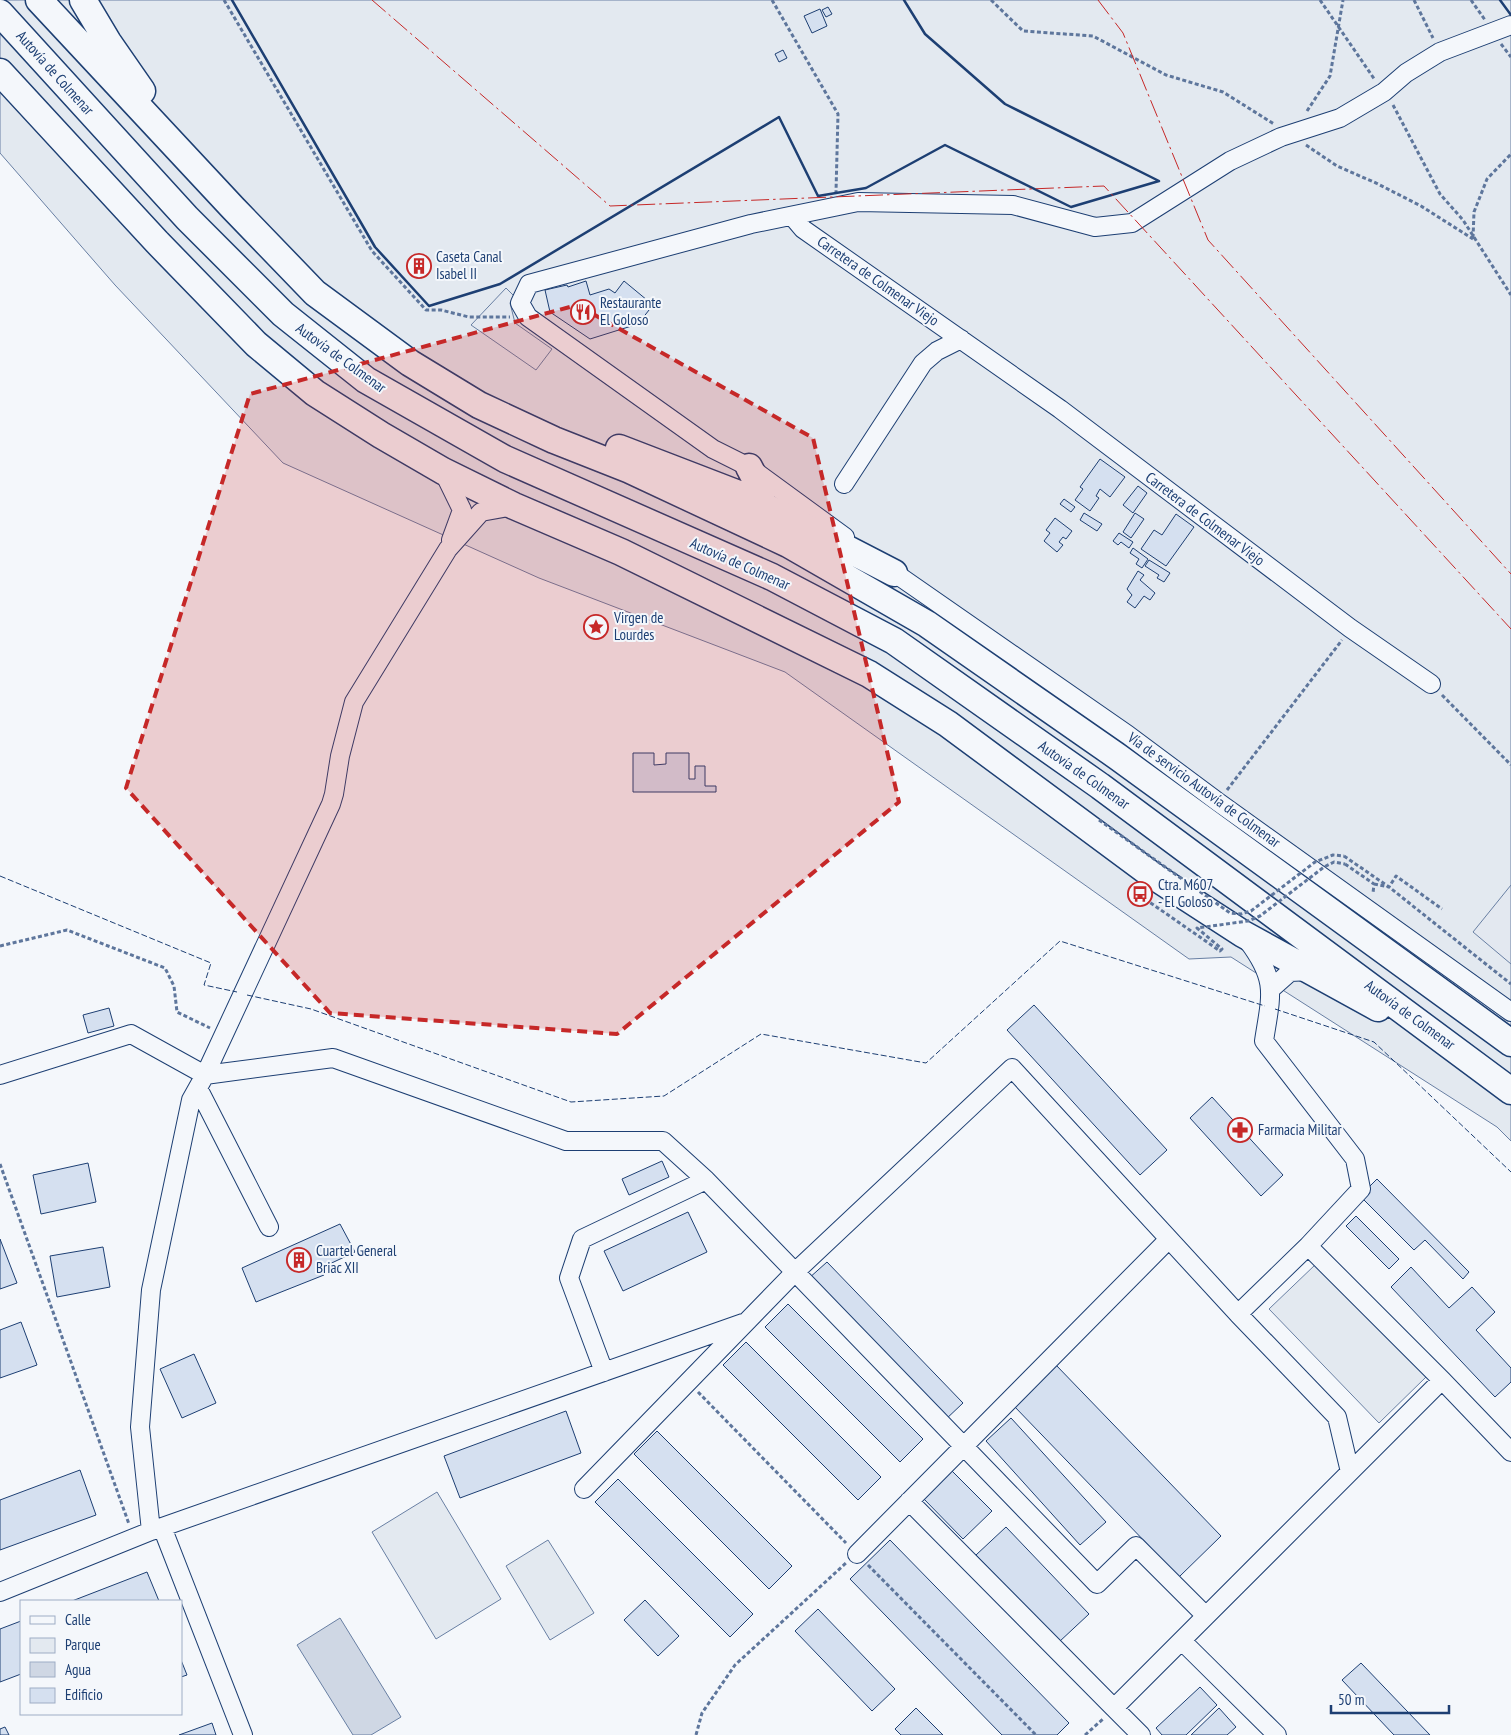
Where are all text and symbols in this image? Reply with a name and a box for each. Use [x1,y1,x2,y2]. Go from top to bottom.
street label: Autovía de Colmenar [12,26,99,119]
street label: Carretera de Colmenar Viejo [814,231,943,330]
place label: Caseta Canal Isabel II [436,247,503,283]
building icon: Caseta Canal Isabel II [406,253,432,279]
place label: Restaurante El Goloso [600,293,661,329]
restaurant icon: Restaurante El Goloso [570,299,596,325]
street label: Autovía de Colmenar [292,318,391,397]
street label: Carretera de Colmenar Viejo [1142,468,1269,570]
street label: Autovía de Colmenar [687,533,794,594]
place label: Virgen de Lourdes [613,608,663,644]
place icon: Virgen de Lourdes [583,614,609,640]
street label: Vía de servicio Autovía de Colmenar [1123,727,1285,852]
street label: Autovía de Colmenar [1035,736,1134,814]
place label: Ctra. M607 - El Goloso [1158,875,1213,911]
bus stop icon: Ctra. M607 - El Goloso [1127,881,1153,907]
street label: Autovía de Colmenar [1361,975,1460,1054]
pharmacy icon: Farmacia Militar [1227,1117,1253,1143]
place label: Farmacia Militar [1258,1120,1343,1139]
place label: Cuartel General Briac XII [316,1241,397,1277]
building icon: Cuartel General Briac XII [286,1247,312,1273]
legend [20,1600,182,1715]
text: Calle [65,1610,91,1629]
text: Parque [65,1635,101,1654]
text: Agua [65,1660,91,1679]
scale bar [1331,1682,1448,1714]
text: Edificio [65,1685,103,1704]
text: 50 m [1338,1690,1364,1709]

